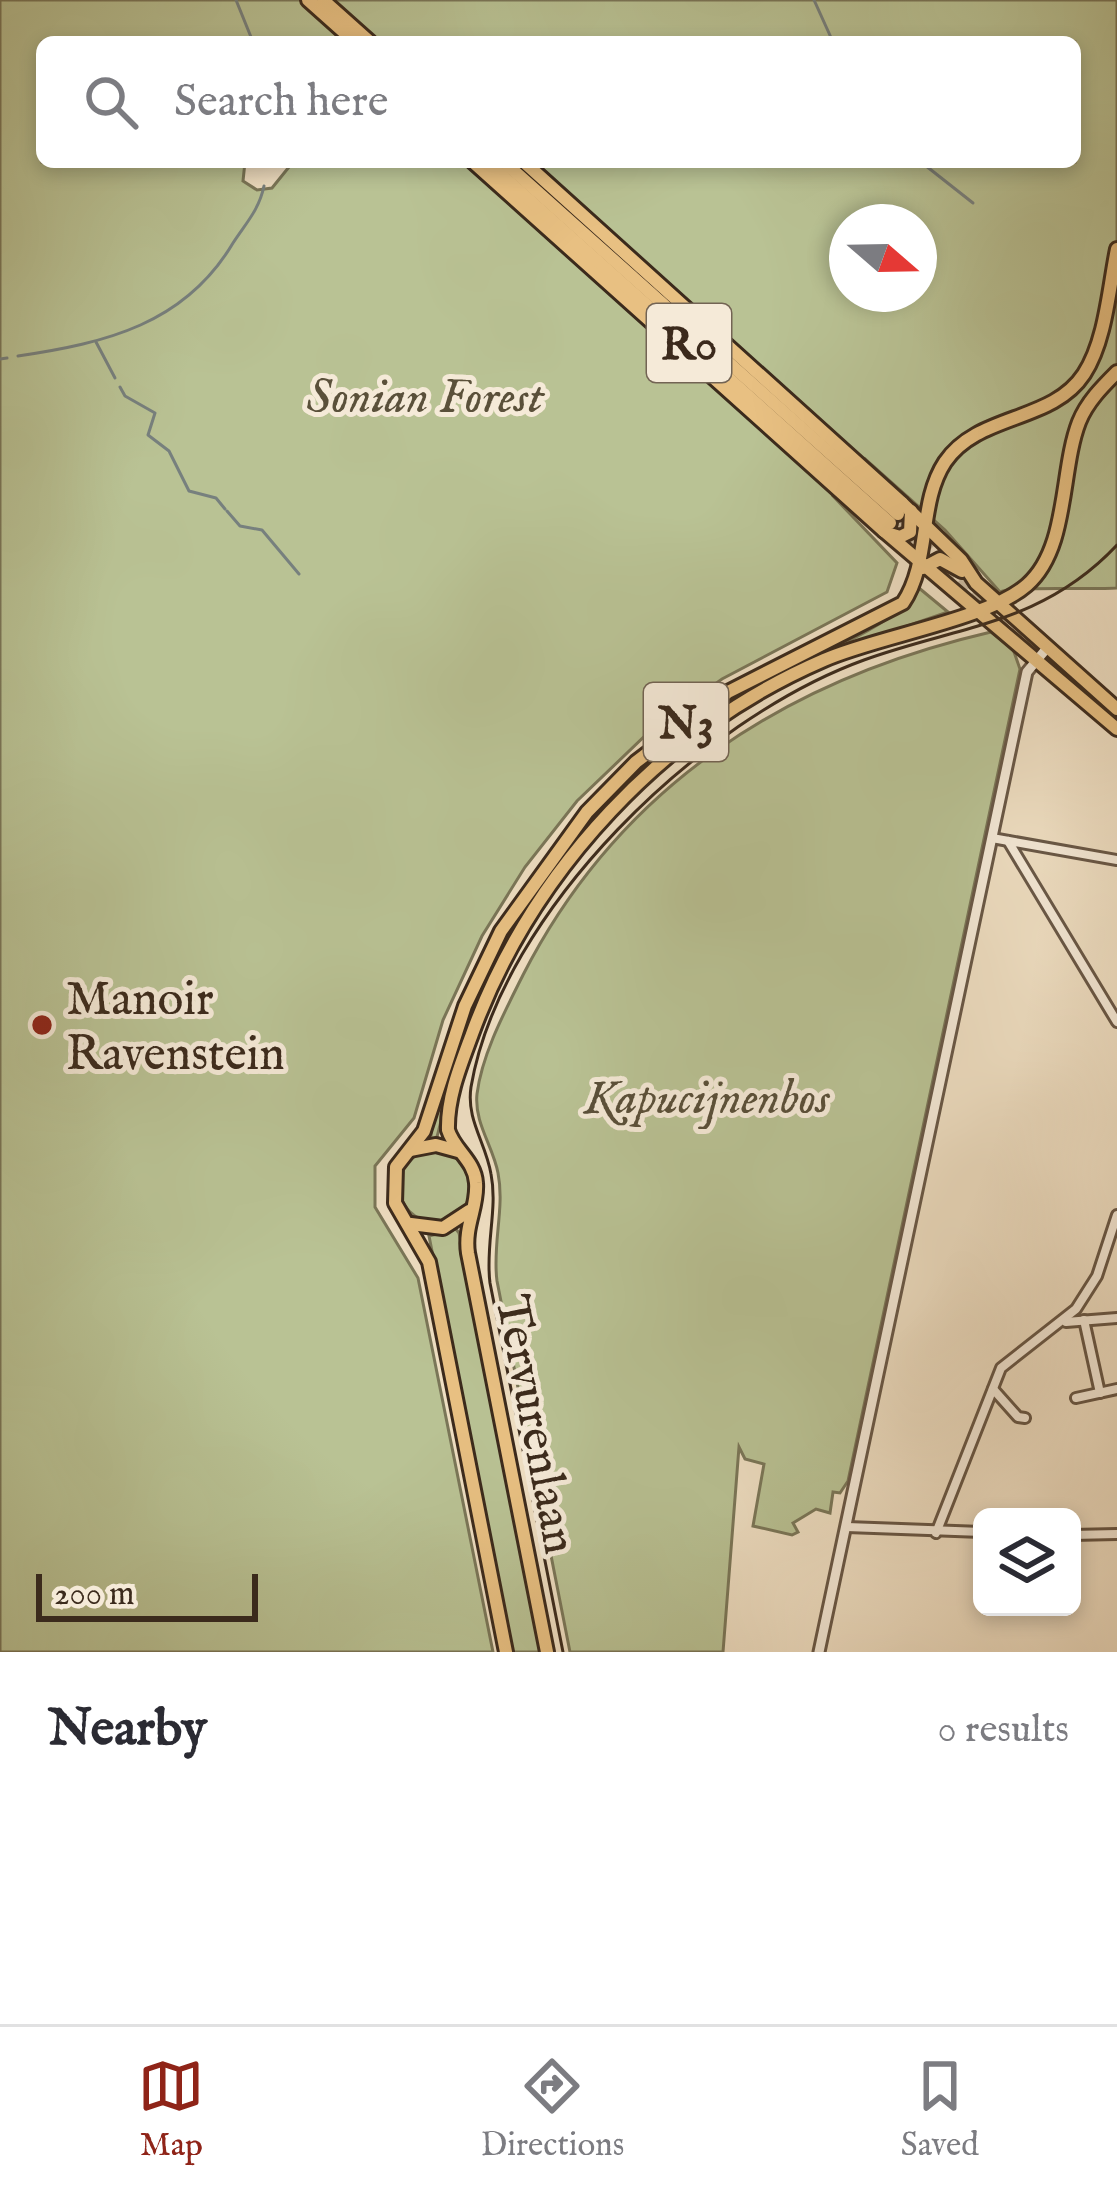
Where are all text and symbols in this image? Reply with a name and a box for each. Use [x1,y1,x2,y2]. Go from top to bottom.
search box [36,36,1081,168]
icon: search [78,69,144,135]
text: Search here [174,74,388,131]
north arrow [829,204,937,312]
road number: R0 [647,304,731,382]
park label: Sonian Forest [306,369,545,429]
road number: N3 [644,683,728,761]
place label: Manoir Ravenstein [66,971,285,1086]
marker: Manoir Ravenstein [29,1012,55,1038]
park label: Kapucijnenbos [582,1070,831,1130]
street label: Tervurenlaan [480,1290,589,1559]
map controls [973,1508,1081,1616]
button: layers [973,1508,1081,1616]
scale bar [36,1568,258,1621]
text: 200 m [54,1574,135,1616]
text: Nearby [48,1698,207,1763]
text: 0 results [937,1706,1069,1755]
tab: Map [138,2053,204,2167]
tab: Directions [481,2053,624,2167]
tab: Saved [901,2053,979,2167]

